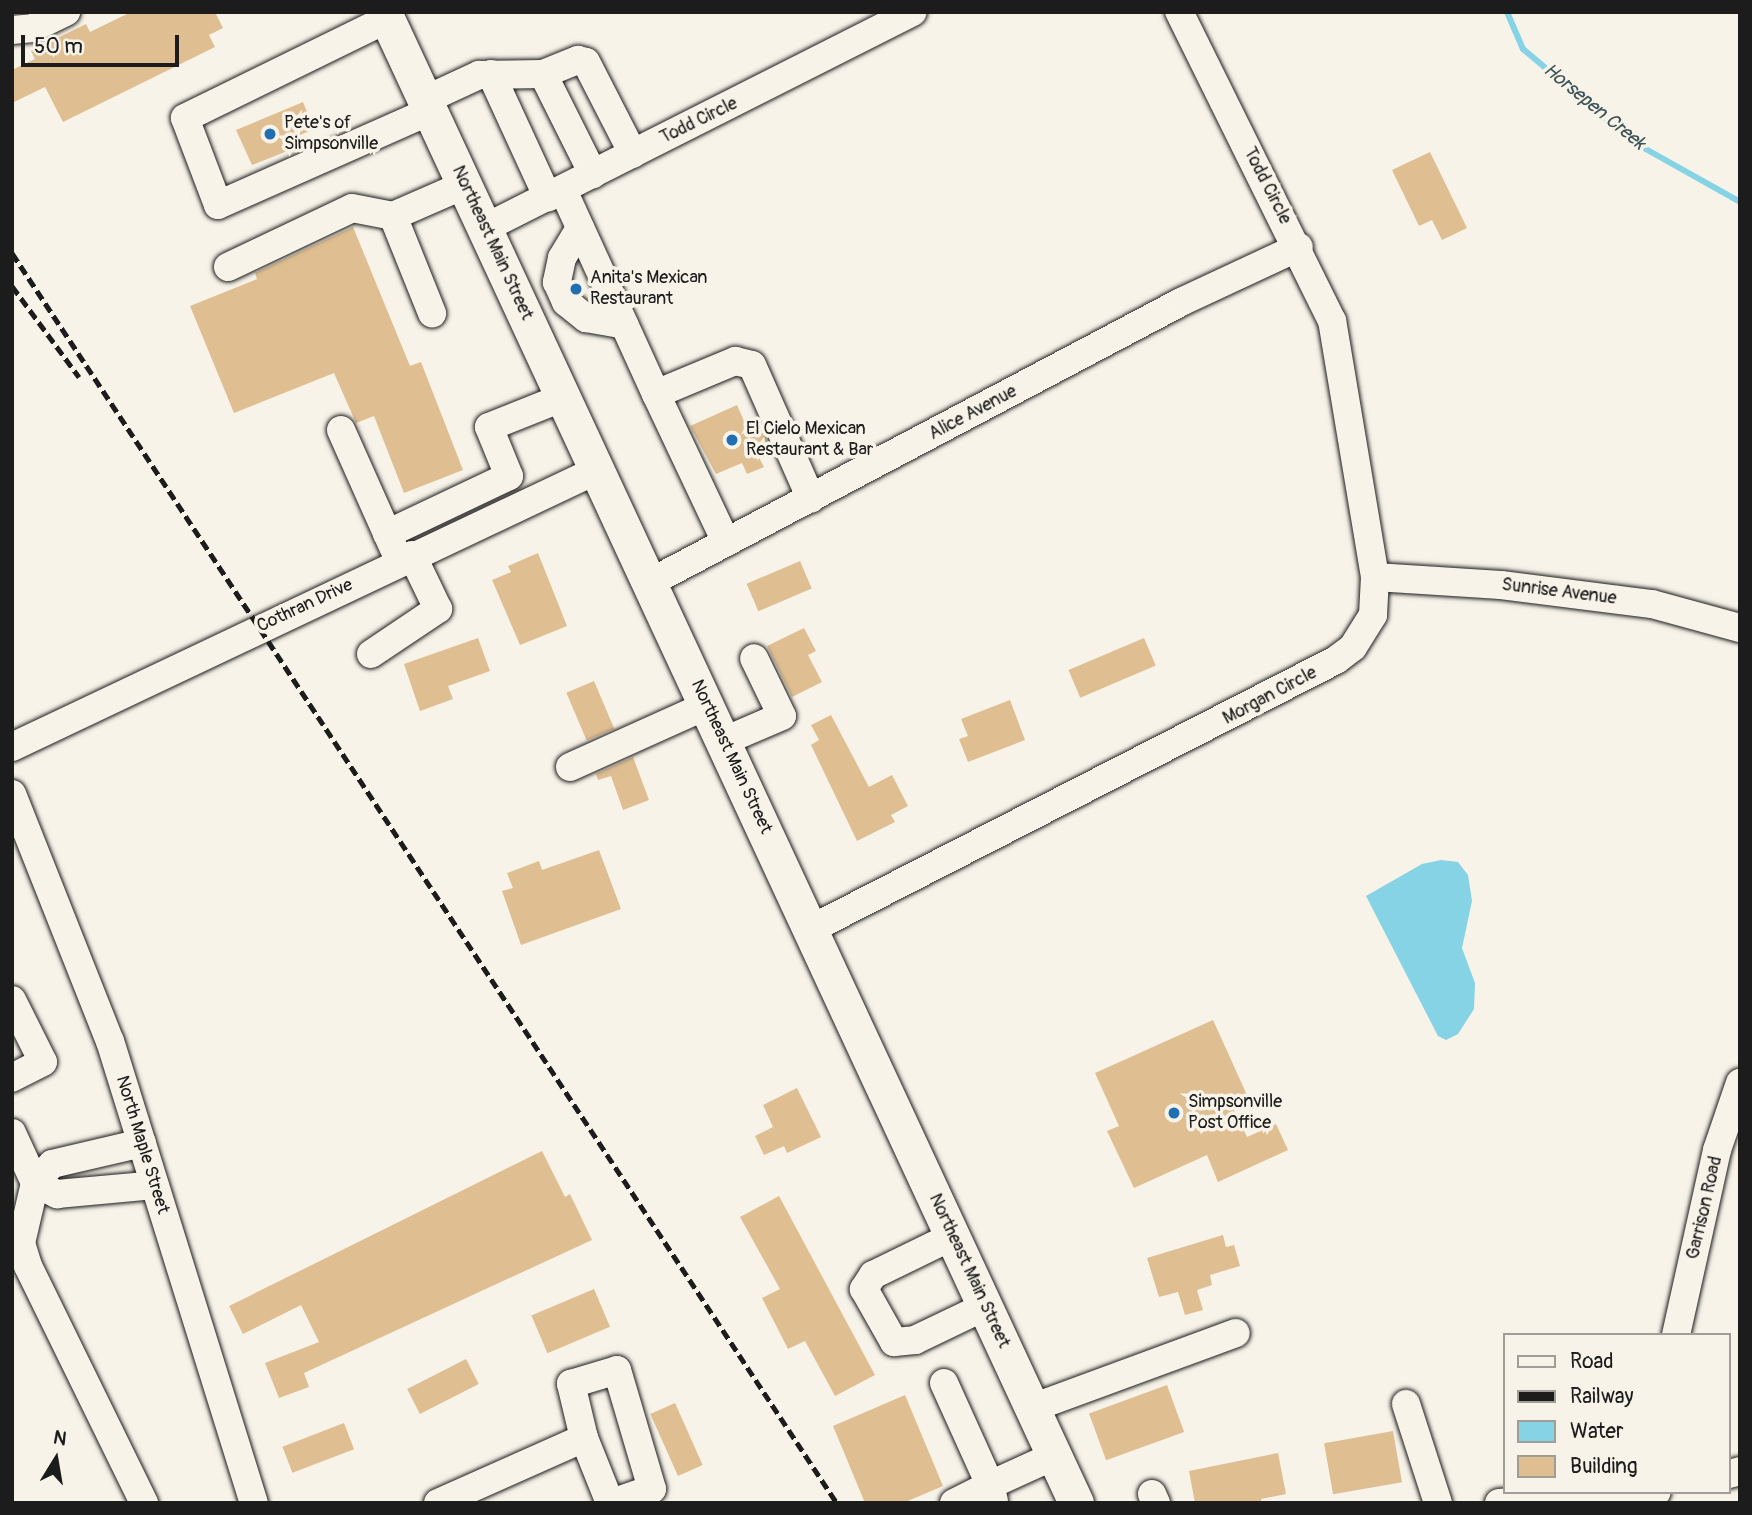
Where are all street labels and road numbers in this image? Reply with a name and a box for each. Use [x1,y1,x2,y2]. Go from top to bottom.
street label: Todd Circle [657,93,741,149]
street label: Todd Circle [1238,144,1296,228]
street label: Northeast Main Street [447,162,537,324]
street label: Alice Avenue [925,381,1021,445]
street label: Cothran Drive [254,574,356,638]
street label: Sunrise Avenue [1500,574,1618,610]
street label: Morgan Circle [1219,662,1321,730]
street label: Northeast Main Street [686,676,776,838]
street label: North Maple Street [111,1073,173,1217]
street label: Garrison Road [1683,1154,1727,1262]
street label: Northeast Main Street [924,1190,1014,1352]

